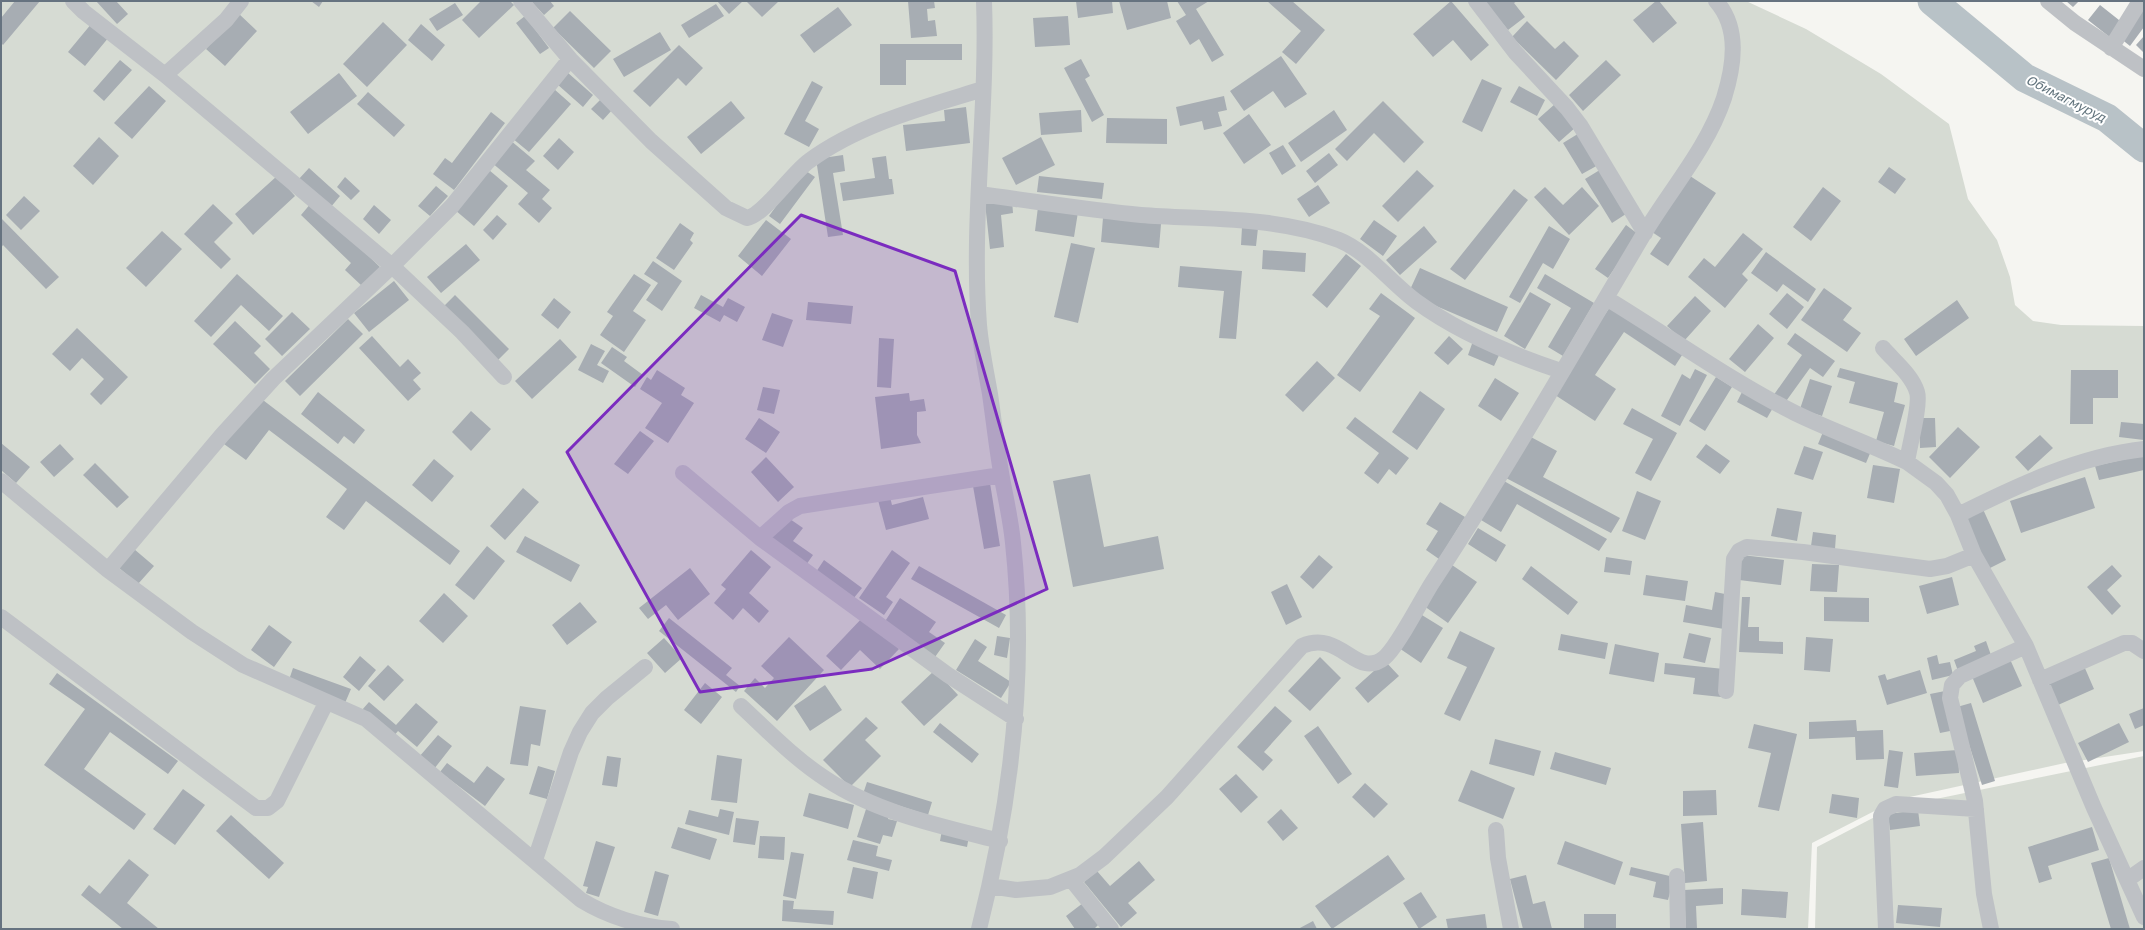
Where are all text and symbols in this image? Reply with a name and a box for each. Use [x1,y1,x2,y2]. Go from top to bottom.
water label: Обимагмуруд [2024,71,2109,125]

